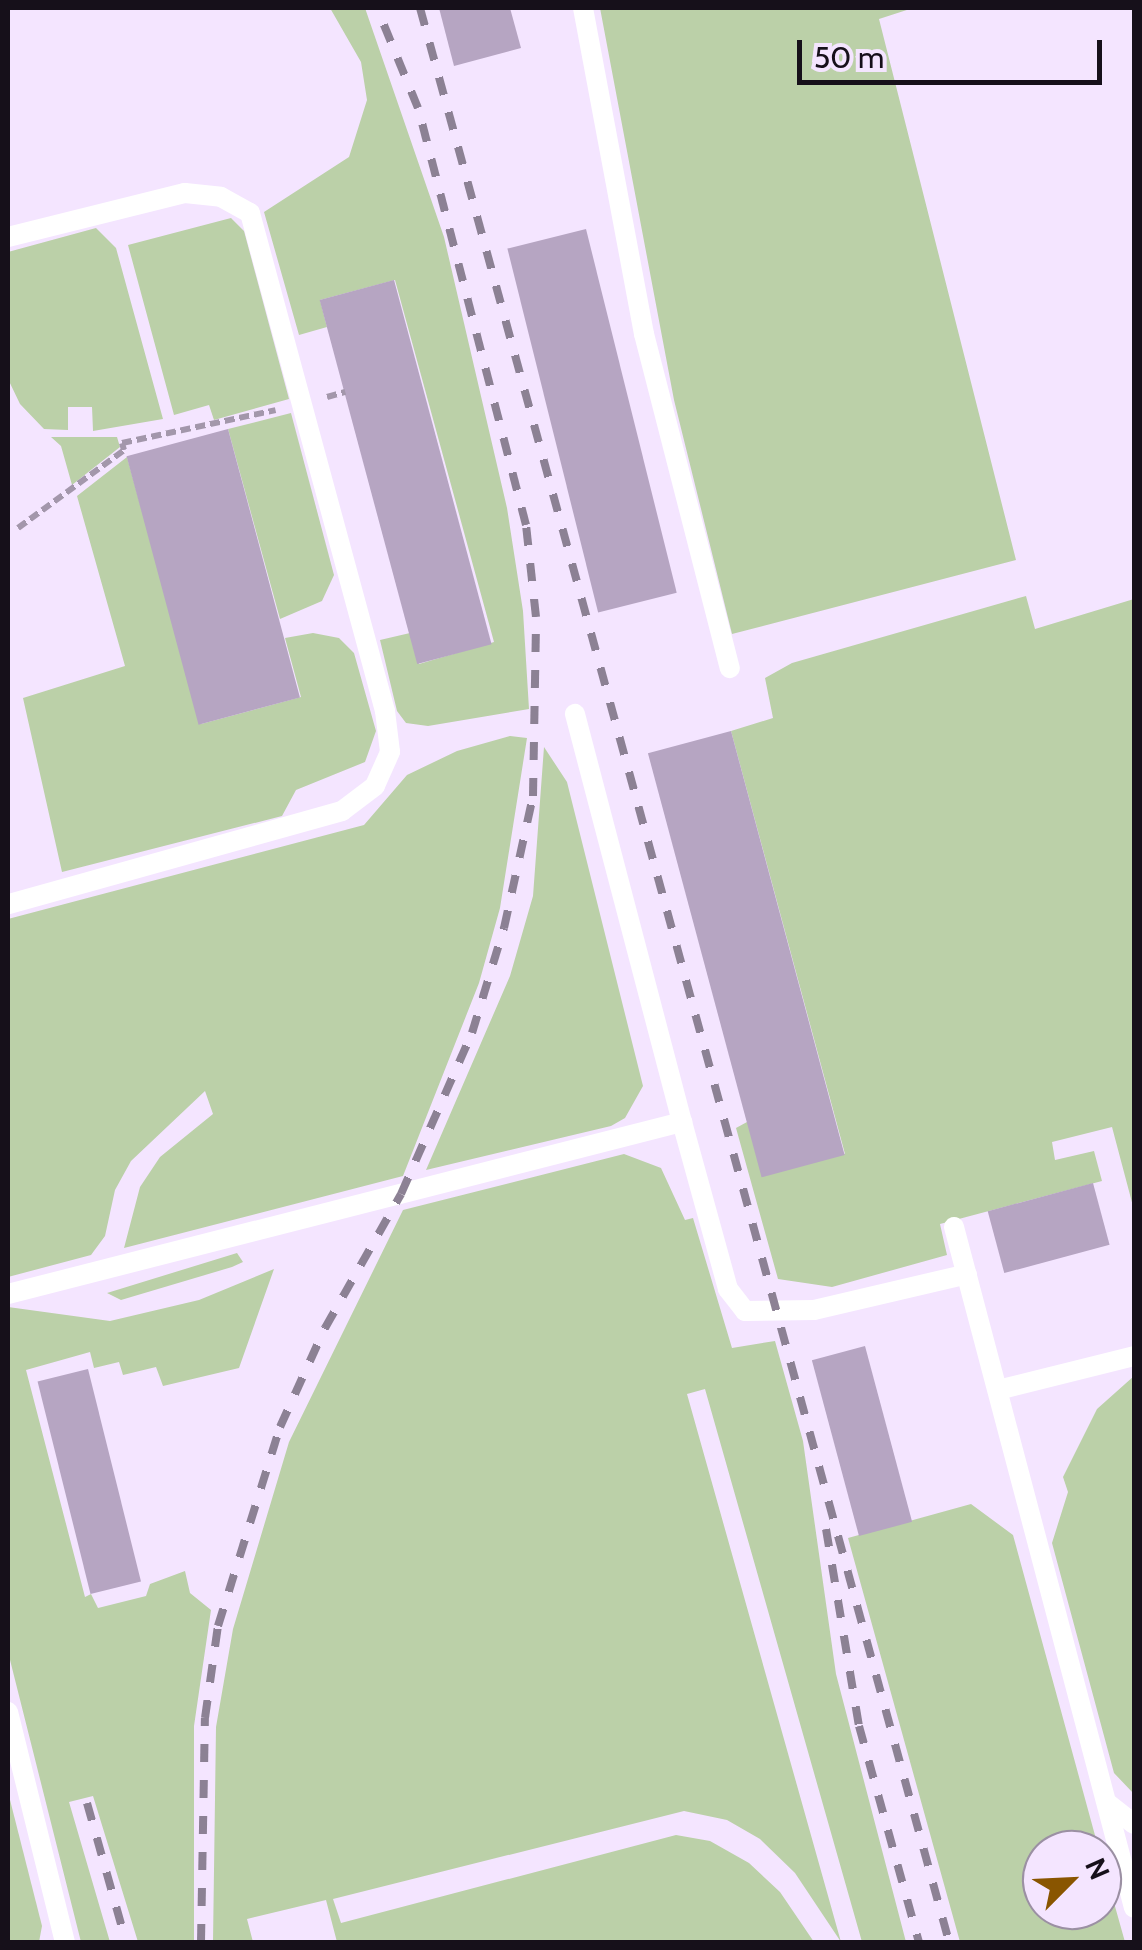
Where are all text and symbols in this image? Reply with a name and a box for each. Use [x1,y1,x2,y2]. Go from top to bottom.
scale bar [802,20,1107,82]
text: 50 m [814,39,884,76]
north arrow [1022,1830,1122,1930]
text: N [1078,1853,1117,1885]

